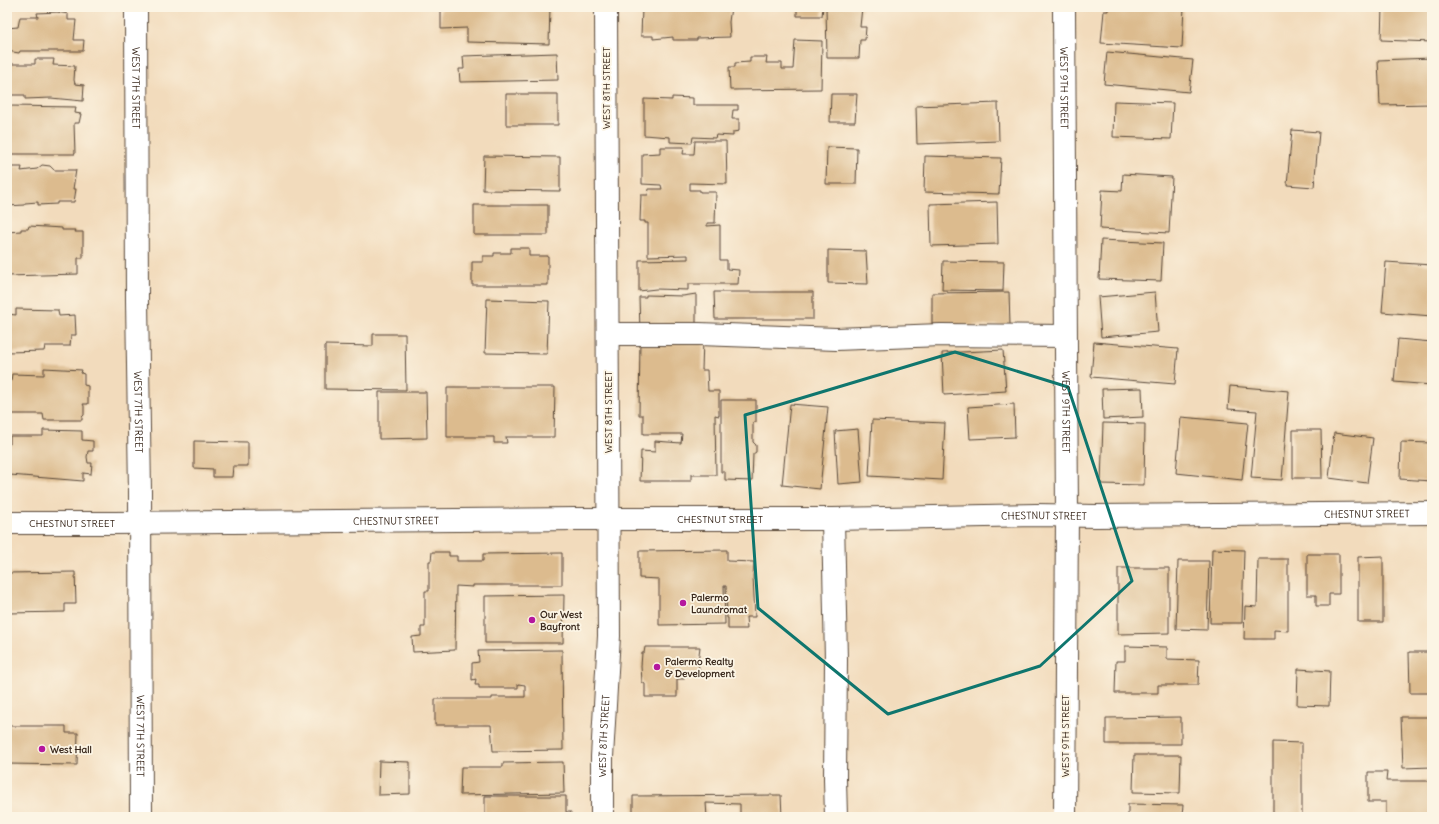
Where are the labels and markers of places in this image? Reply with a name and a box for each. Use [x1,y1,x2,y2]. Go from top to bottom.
place label: Palermo Laundromat [691,591,748,616]
marker: Palermo Laundromat [678,598,688,608]
place label: Our West Bayfront [540,608,583,633]
marker: Our West Bayfront [527,615,537,625]
place label: Palermo Realty & Development [665,655,735,680]
marker: Palermo Realty & Development [652,662,662,672]
place label: West Hall [50,743,92,756]
marker: West Hall [37,744,47,754]

